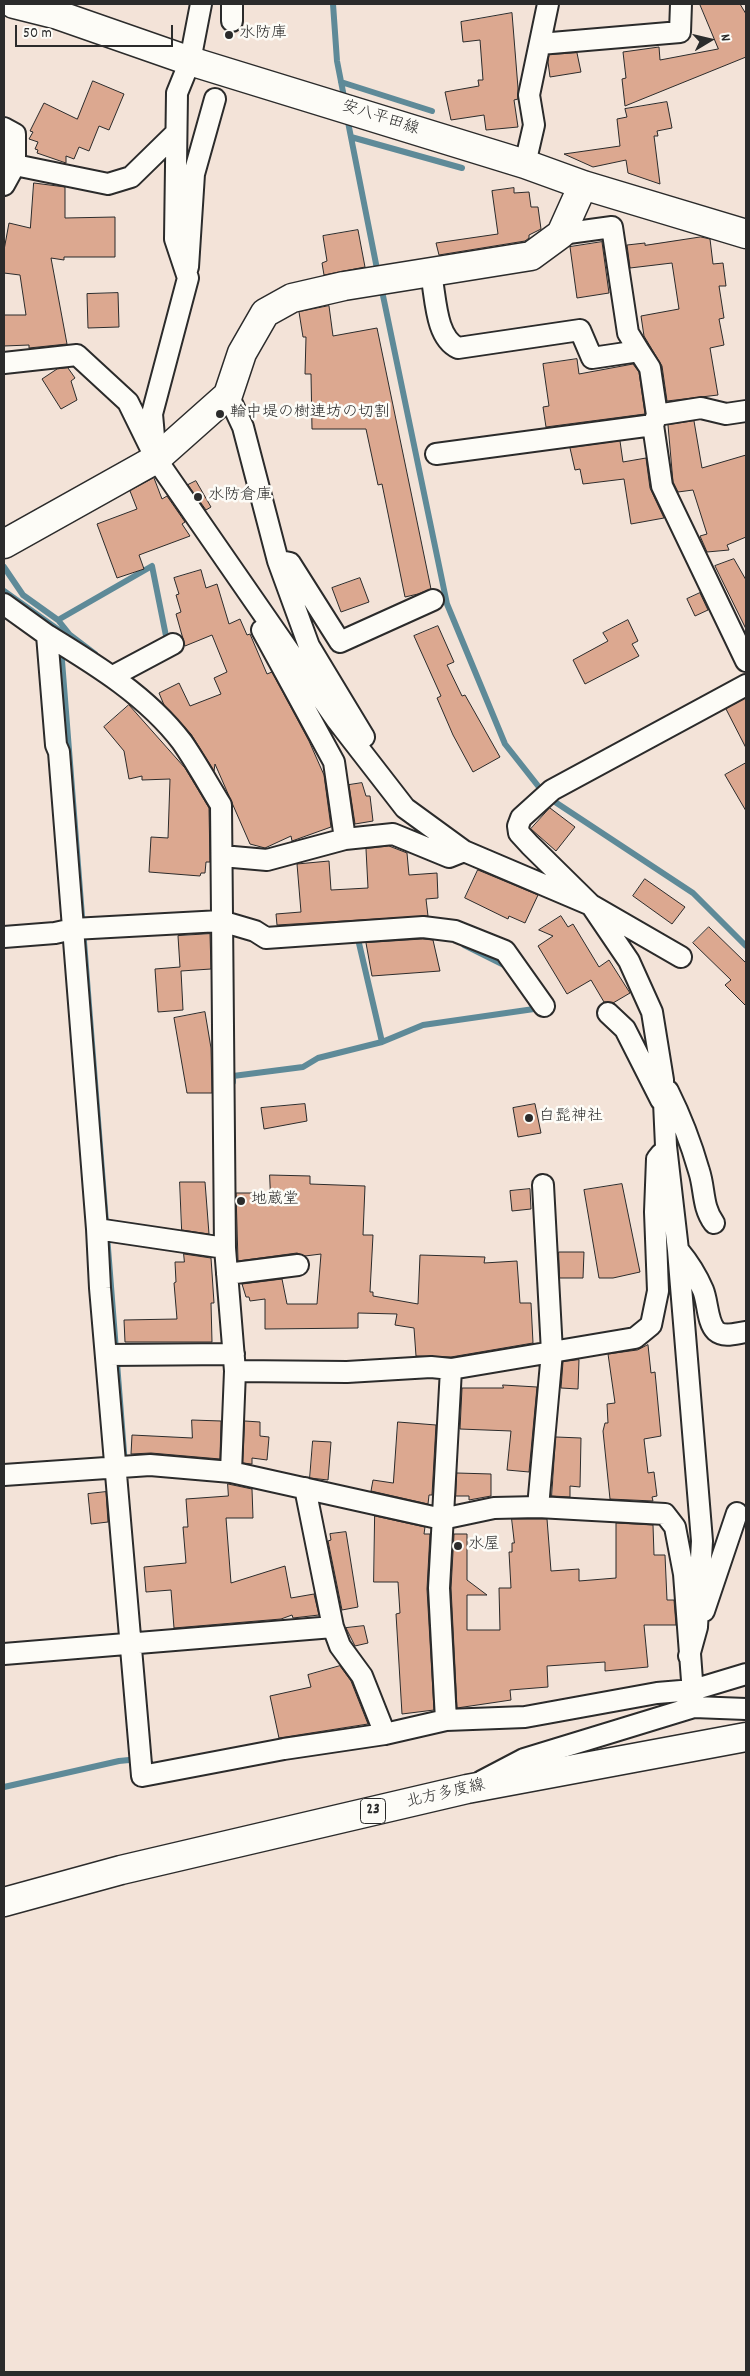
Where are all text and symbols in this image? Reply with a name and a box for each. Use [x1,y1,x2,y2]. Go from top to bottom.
scale bar [18,15,175,47]
north arrow [685,15,735,65]
text: 50 m [23,23,52,45]
place label: 水防庫 [239,25,287,45]
marker: 水防庫 [223,29,235,41]
text: N [714,33,735,43]
street label: 安八平田線 [339,98,421,140]
place label: 輪中堤の樹連坊の切割 [230,404,390,424]
marker: 輪中堤の樹連坊の切割 [214,408,226,420]
place label: 水防倉庫 [208,487,272,507]
marker: 水防倉庫 [192,491,204,503]
place label: 白髭神社 [539,1108,603,1128]
marker: 白髭神社 [523,1112,535,1124]
place label: 地蔵堂 [251,1191,299,1211]
marker: 地蔵堂 [235,1195,247,1207]
place label: 水屋 [468,1536,500,1556]
marker: 水屋 [452,1540,464,1552]
street label: 北方多度線 [405,1777,487,1813]
road number: 23 [360,1798,386,1824]

